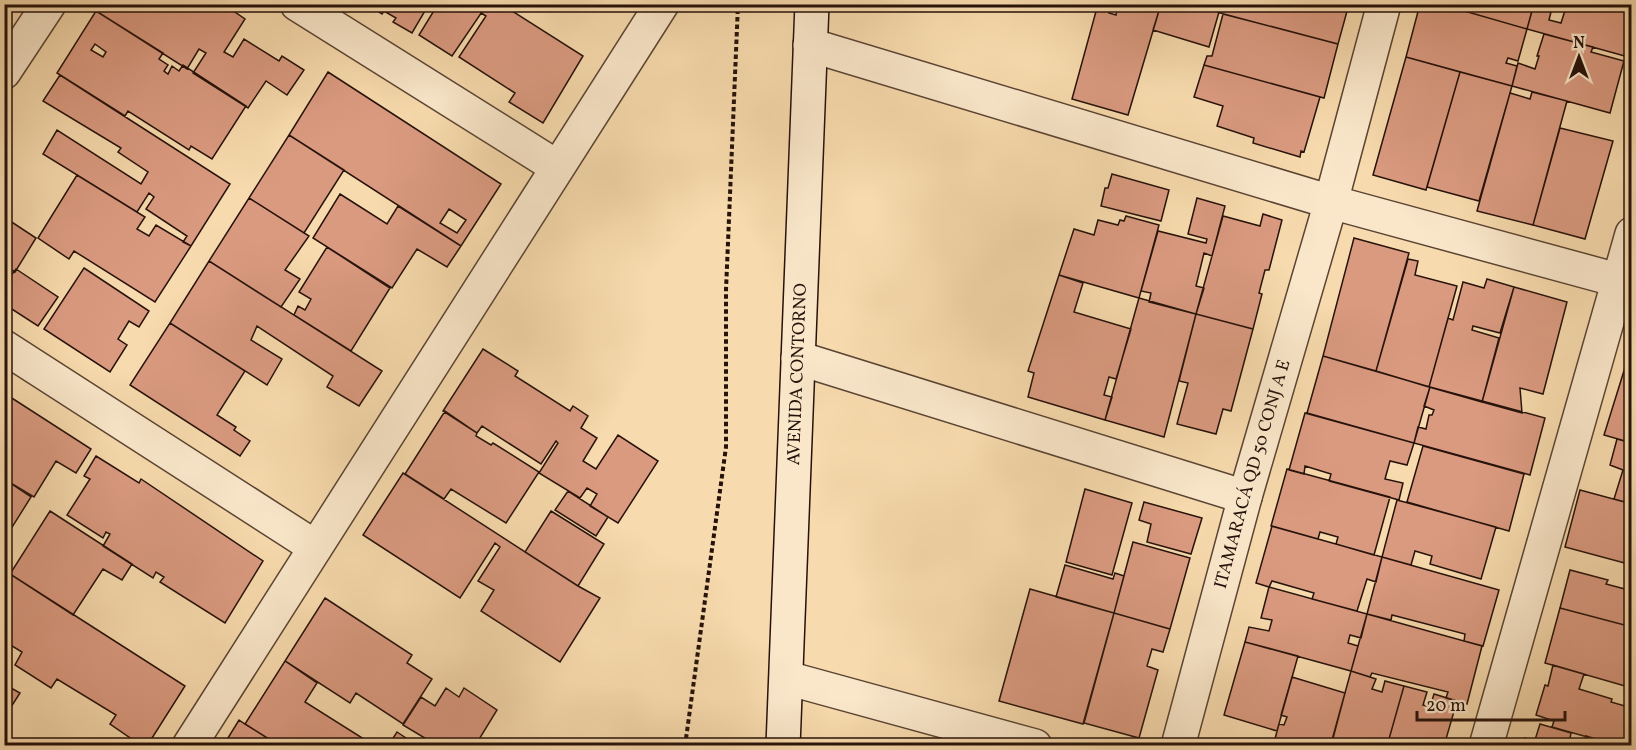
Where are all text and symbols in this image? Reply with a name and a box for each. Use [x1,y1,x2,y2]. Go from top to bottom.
north arrow [1549,27,1609,87]
text: N [1573,33,1585,55]
street label: AVENIDA CONTORNO [781,283,814,466]
street label: ITAMARACÁ QD 50 CONJ A E [1208,356,1297,591]
scale bar [1417,684,1566,722]
text: 20 m [1426,694,1466,719]

